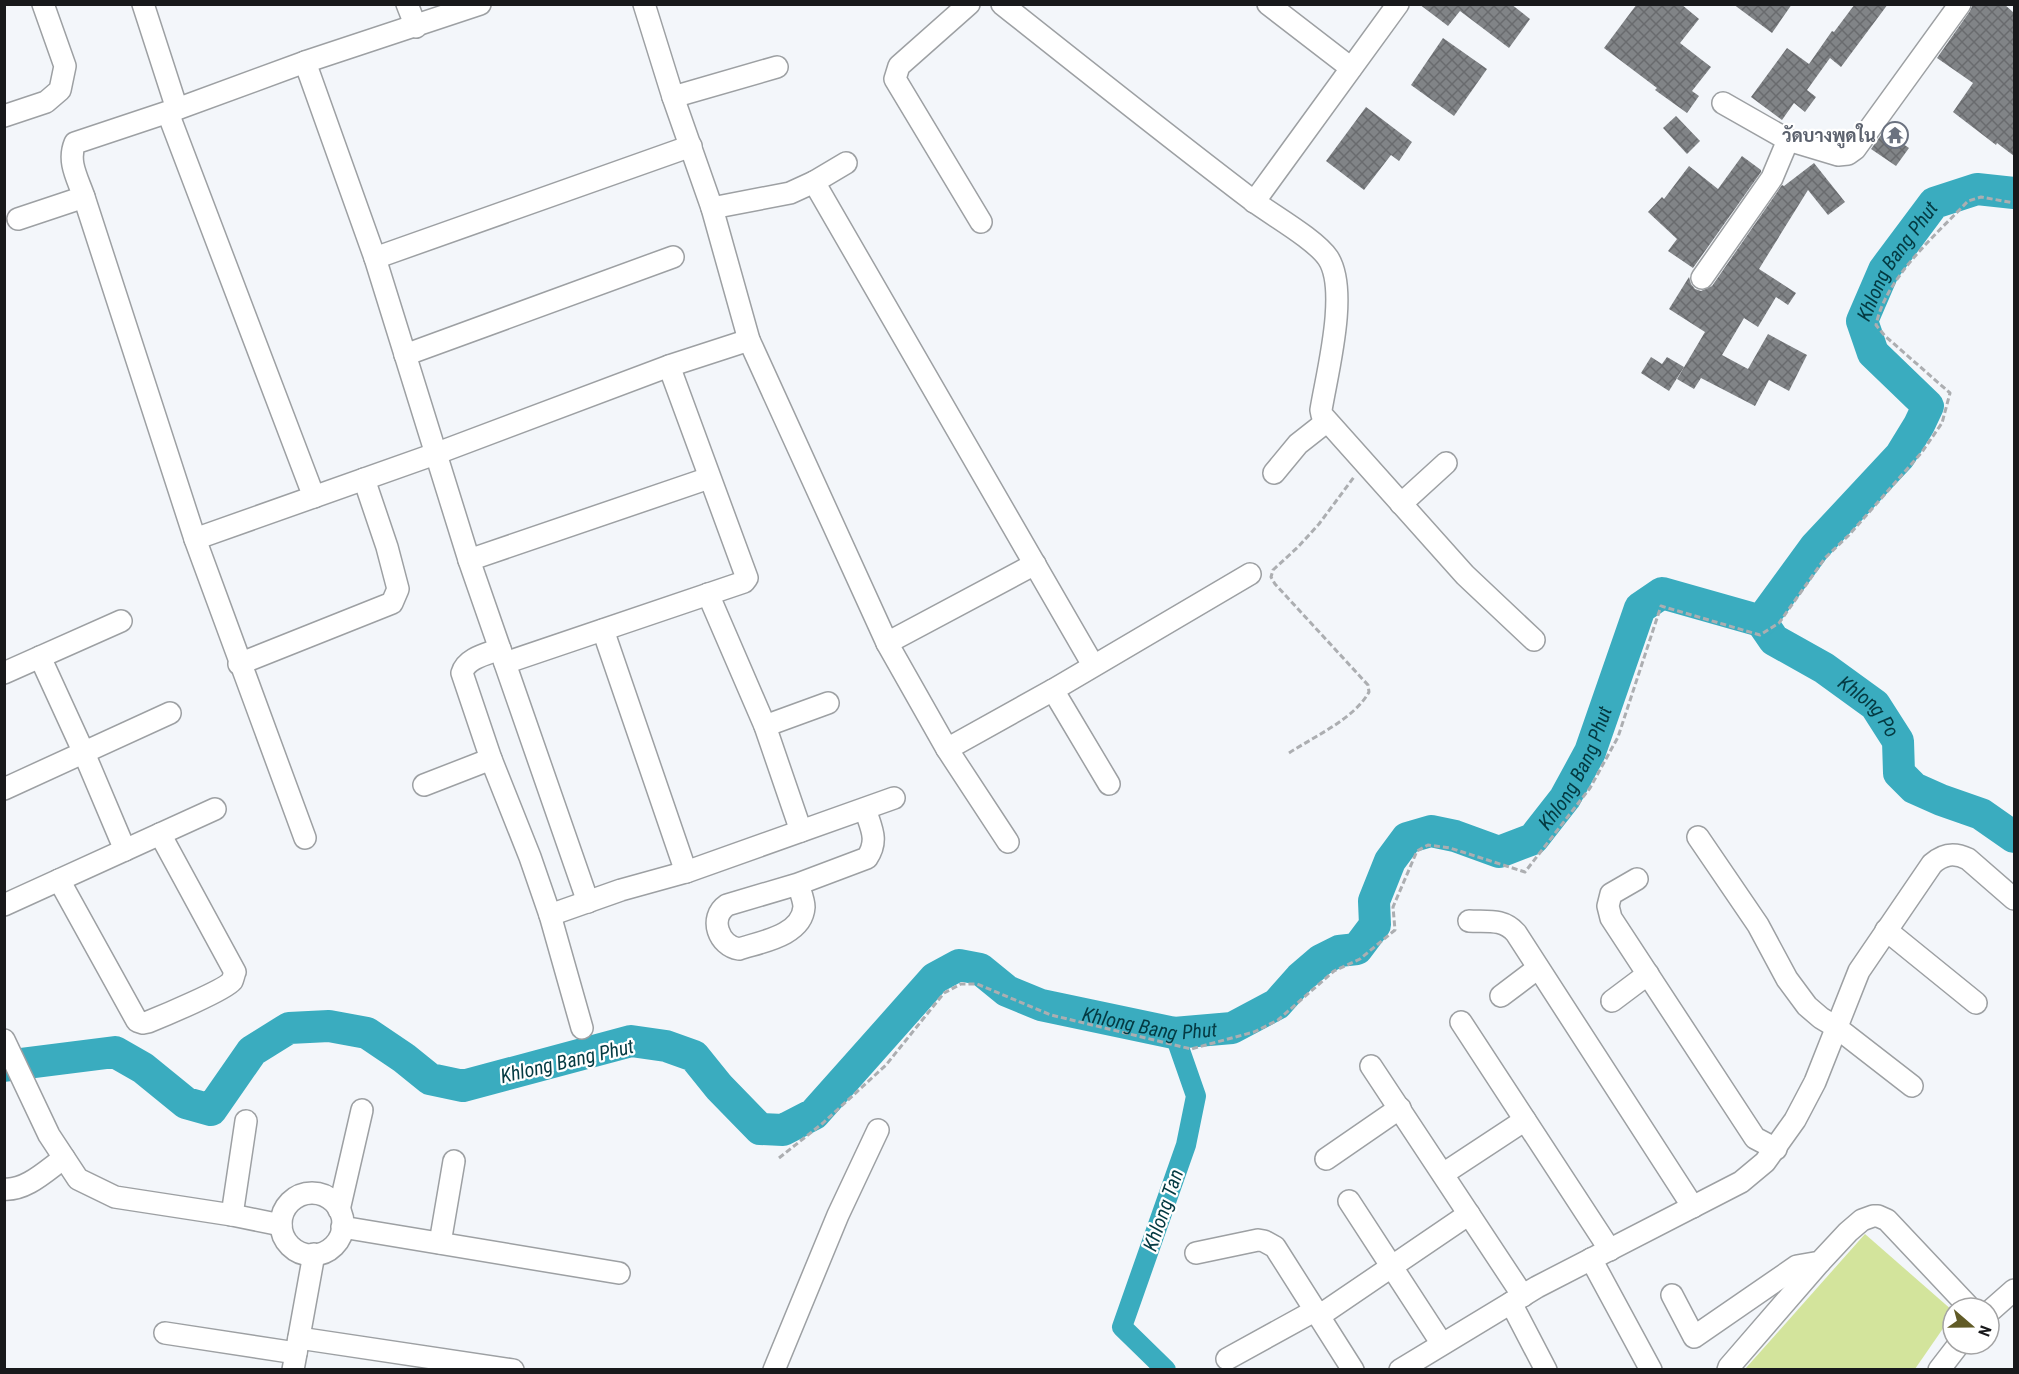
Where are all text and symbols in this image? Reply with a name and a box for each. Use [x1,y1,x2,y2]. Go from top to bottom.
temple icon: วัดบางพูดใน [1880,120,1910,150]
place label: วัดบางพูดใน [1782,123,1876,149]
water label: Khlong Bang Phut [1852,197,1943,324]
water label: Khlong Po [1834,670,1904,742]
water label: Khlong Bang Phut [1533,703,1617,834]
water label: Khlong Bang Phut [1080,1002,1218,1046]
water label: Khlong Bang Phut [498,1034,636,1088]
water label: Khlong Tan [1138,1166,1188,1254]
north arrow [1941,1296,2001,1356]
text: N [1974,1323,1995,1339]

